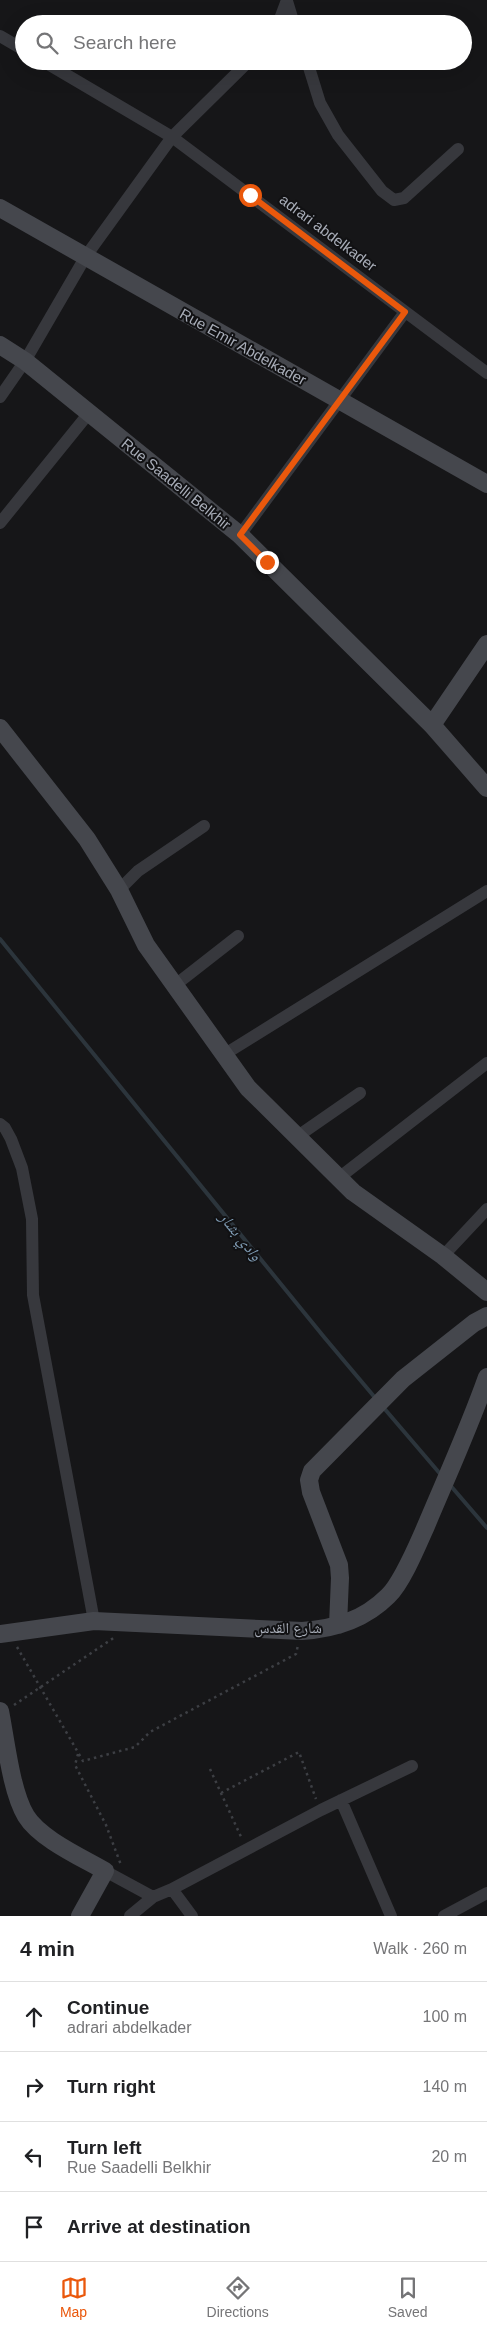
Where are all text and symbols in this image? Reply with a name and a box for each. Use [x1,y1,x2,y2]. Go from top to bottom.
search box [15,15,472,70]
icon: search [33,29,61,57]
text: Search here [73,32,177,53]
route start [239,184,262,207]
street label: adrari abdelkader [277,191,380,275]
street label: Rue Emir Abdelkader [177,305,309,388]
street label: Rue Saadelli Belkhir [118,435,234,533]
route end [256,551,279,574]
water label: وادي بشار [212,1208,266,1267]
street label: شارع القدس [254,1619,322,1638]
text: 4 min [20,1937,75,1960]
text: Walk · 260 m [373,1940,467,1957]
text: Continue [67,1997,149,2018]
icon: ahead [20,2003,48,2031]
text: 100 m [423,2008,467,2025]
text: adrari abdelkader [67,2019,192,2036]
icon: right [20,2073,48,2101]
text: Turn right [67,2076,155,2097]
text: 140 m [423,2078,467,2095]
text: Turn left [67,2137,142,2158]
icon: left [20,2143,48,2171]
text: 20 m [431,2148,467,2165]
text: Rue Saadelli Belkhir [67,2159,211,2176]
icon: arrive [20,2213,48,2241]
text: Arrive at destination [67,2216,251,2237]
tab: Map [60,2274,88,2320]
tab: Directions [207,2274,269,2320]
tab: Saved [388,2274,427,2320]

